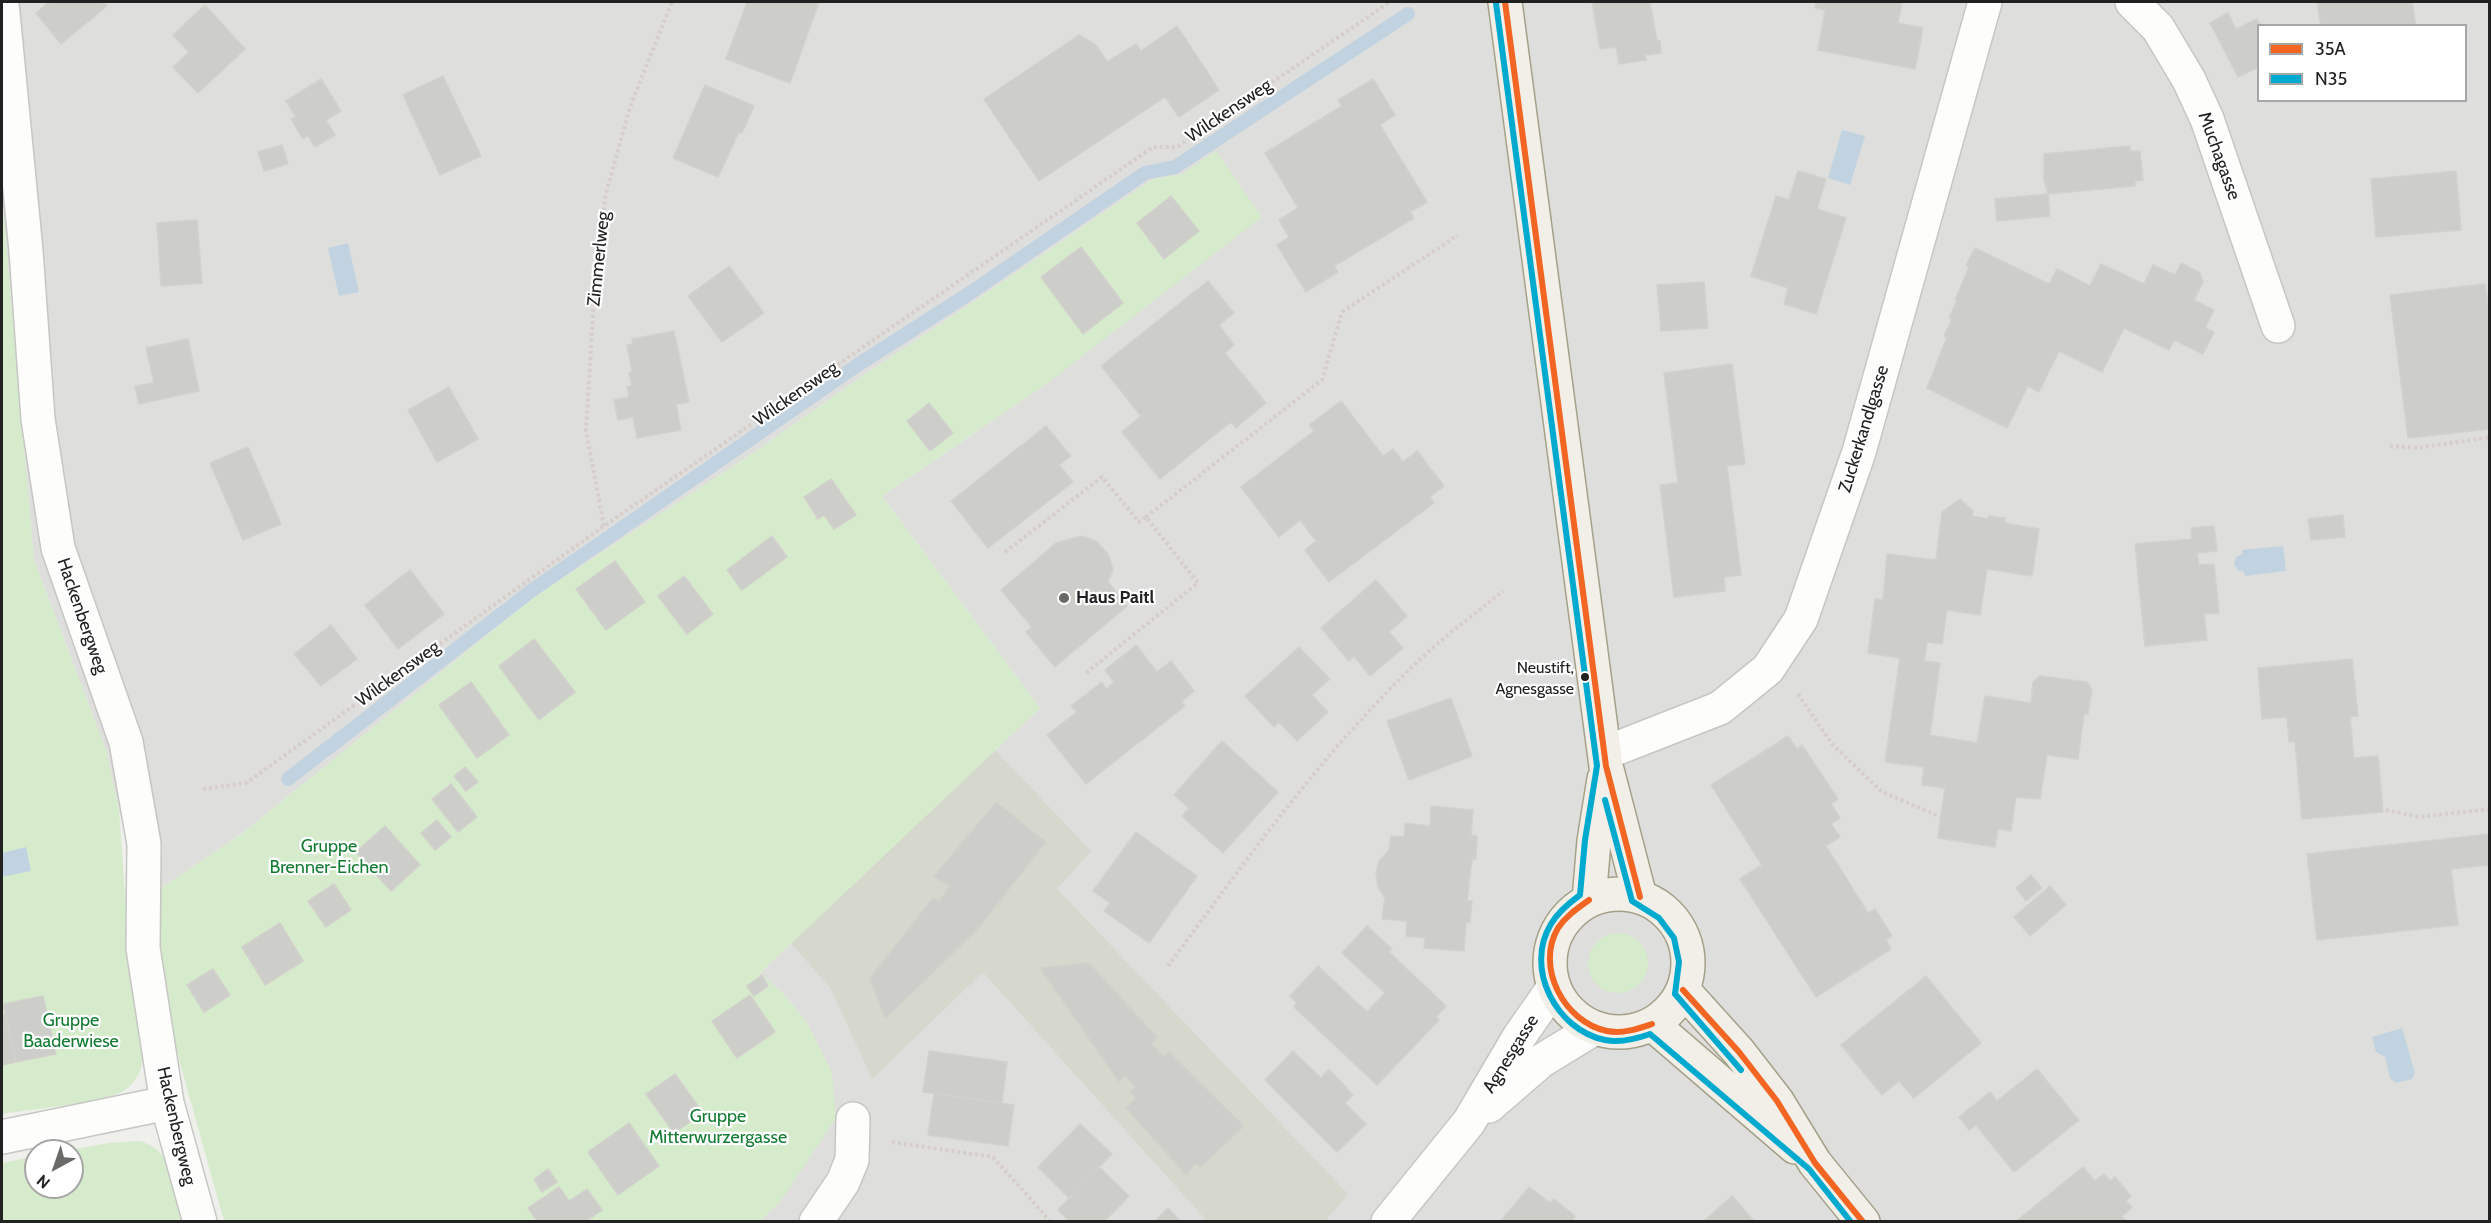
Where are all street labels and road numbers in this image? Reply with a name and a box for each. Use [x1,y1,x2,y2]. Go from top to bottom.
street label: Wilckensweg [1182,74,1276,148]
street label: Muchagasse [2193,109,2245,203]
street label: Zimmerlweg [583,210,615,308]
street label: Wilckensweg [749,357,843,431]
street label: Zuckerkandlgasse [1834,363,1894,495]
street label: Hackenbergweg [52,555,112,677]
street label: Wilckensweg [352,636,444,712]
street label: Agnesgasse [1478,1011,1544,1097]
street label: Hackenbergweg [152,1065,200,1187]

